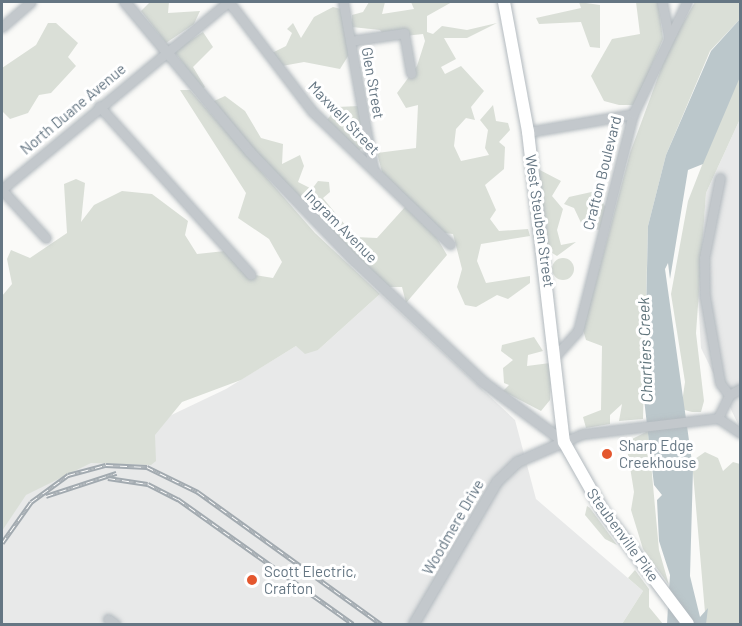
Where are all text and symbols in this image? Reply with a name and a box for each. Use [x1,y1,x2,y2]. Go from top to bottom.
street label: Glen Street [358,46,388,120]
street label: North Duane Avenue [17,60,129,158]
street label: Maxwell Street [305,78,383,158]
street label: Crafton Boulevard [579,114,625,232]
street label: West Steuben Street [522,153,558,289]
street label: Ingram Avenue [301,186,381,266]
water label: Chartiers Creek [634,297,656,403]
place label: Sharp Edge Creekhouse [619,436,696,471]
marker: Sharp Edge Creekhouse [600,447,614,461]
street label: Woodmere Drive [418,476,488,578]
street label: Steubenville Pike [583,485,663,585]
place label: Scott Electric, Crafton [264,562,357,597]
marker: Scott Electric, Crafton [245,573,259,587]

